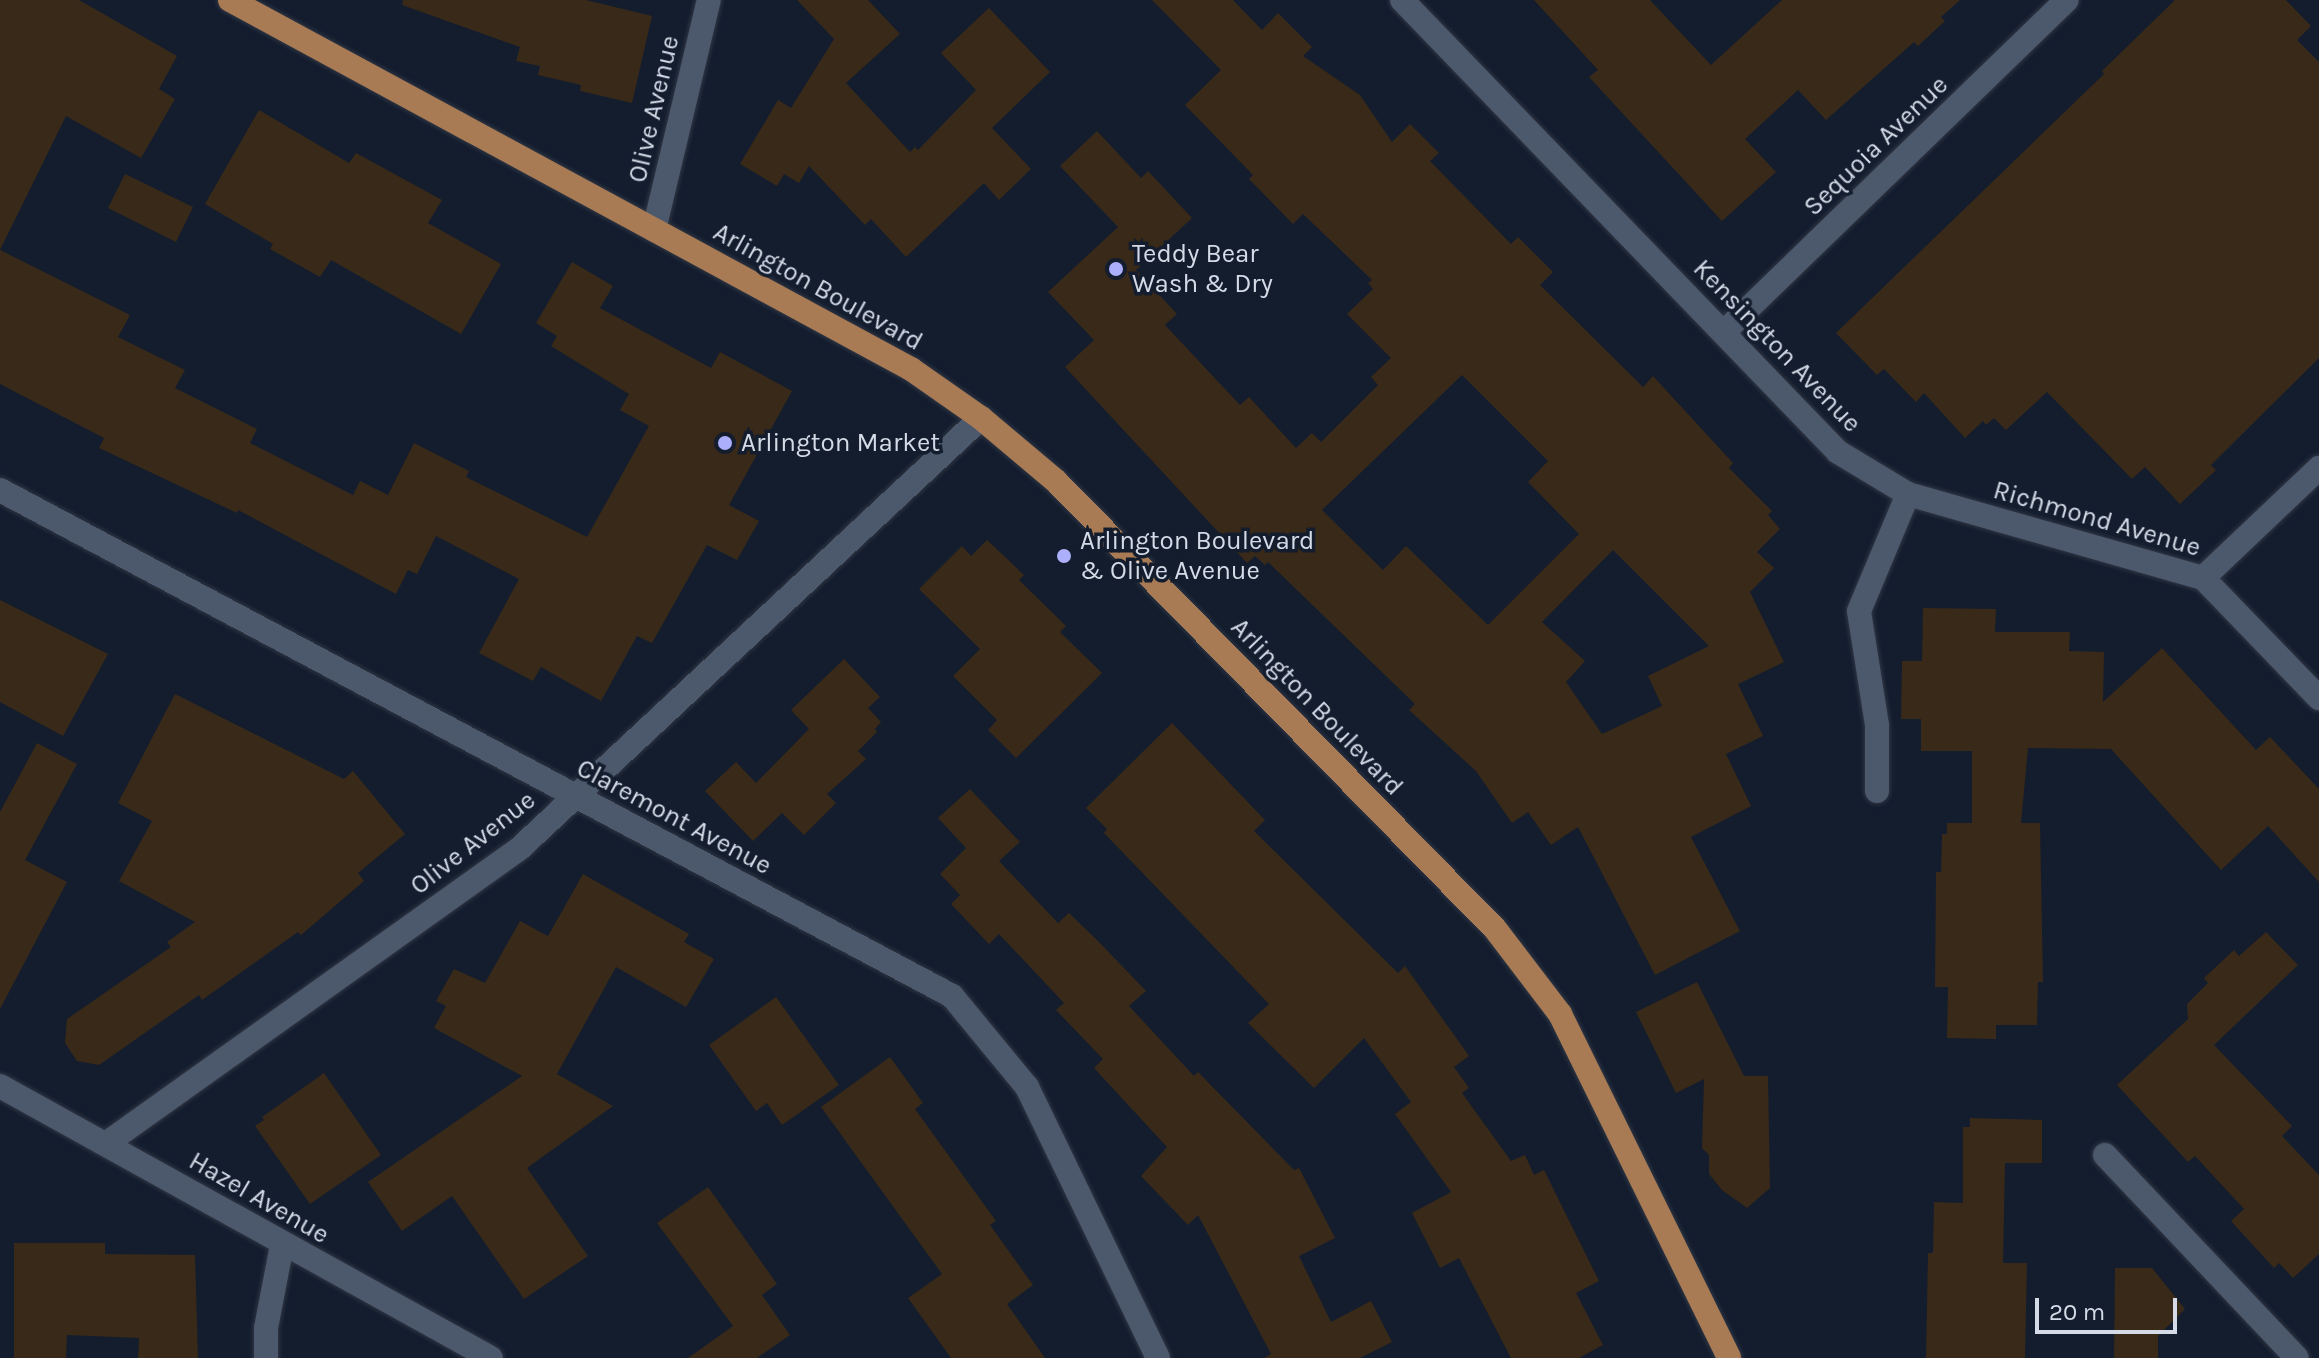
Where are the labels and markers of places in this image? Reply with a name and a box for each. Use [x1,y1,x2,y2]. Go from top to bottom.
place label: Teddy Bear Wash & Dry [1132,238,1273,300]
marker: Teddy Bear Wash & Dry [1107,260,1125,278]
place label: Arlington Market [741,427,940,459]
marker: Arlington Market [716,434,734,452]
place label: Arlington Boulevard & Olive Avenue [1080,525,1315,586]
marker: Arlington Boulevard & Olive Avenue [1055,547,1073,565]

